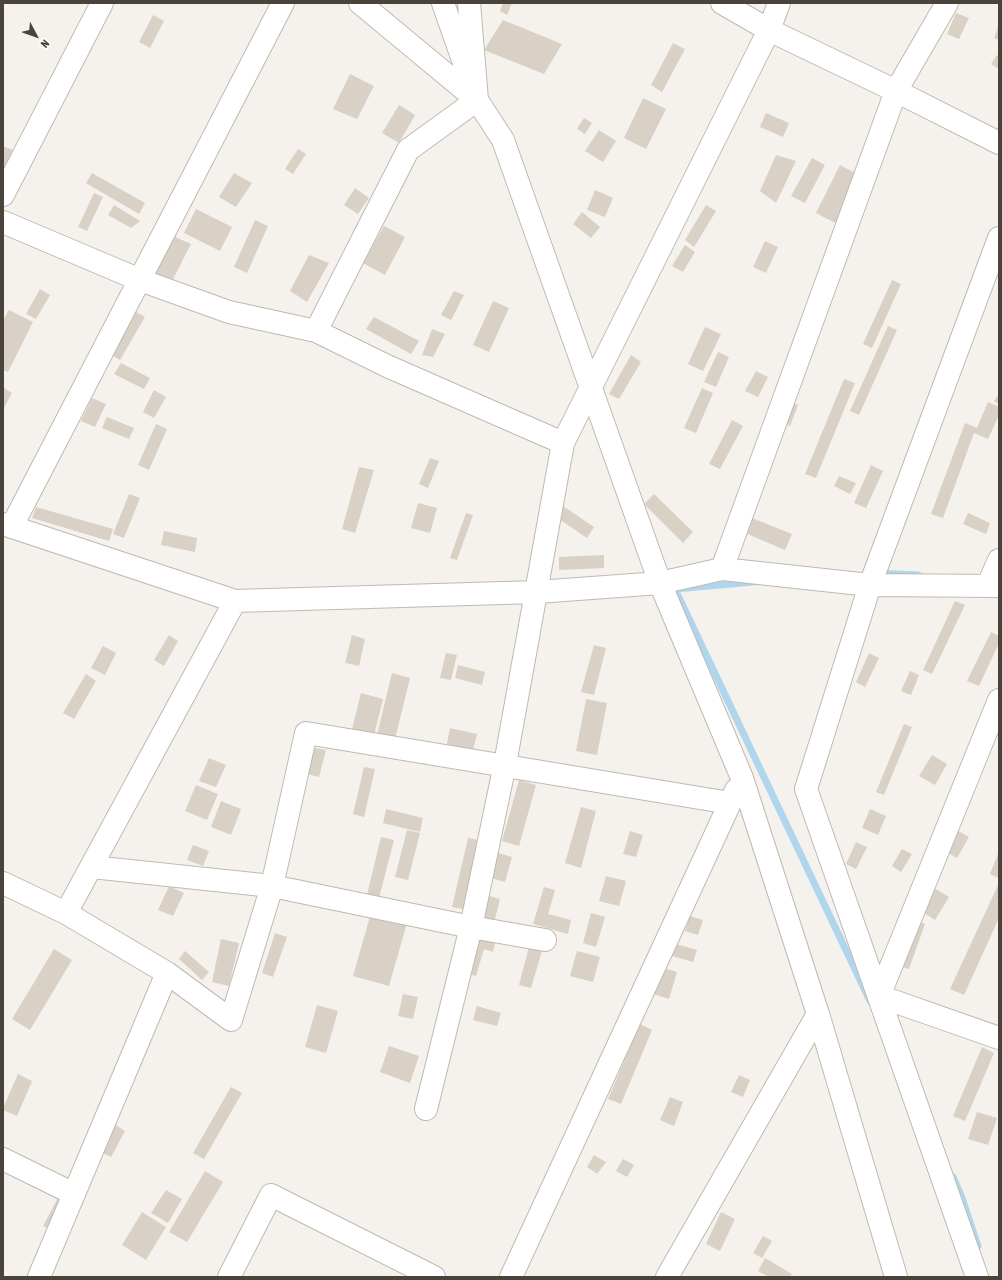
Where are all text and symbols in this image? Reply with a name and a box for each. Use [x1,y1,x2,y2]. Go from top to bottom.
north arrow [16,16,56,56]
text: N [38,37,52,50]

